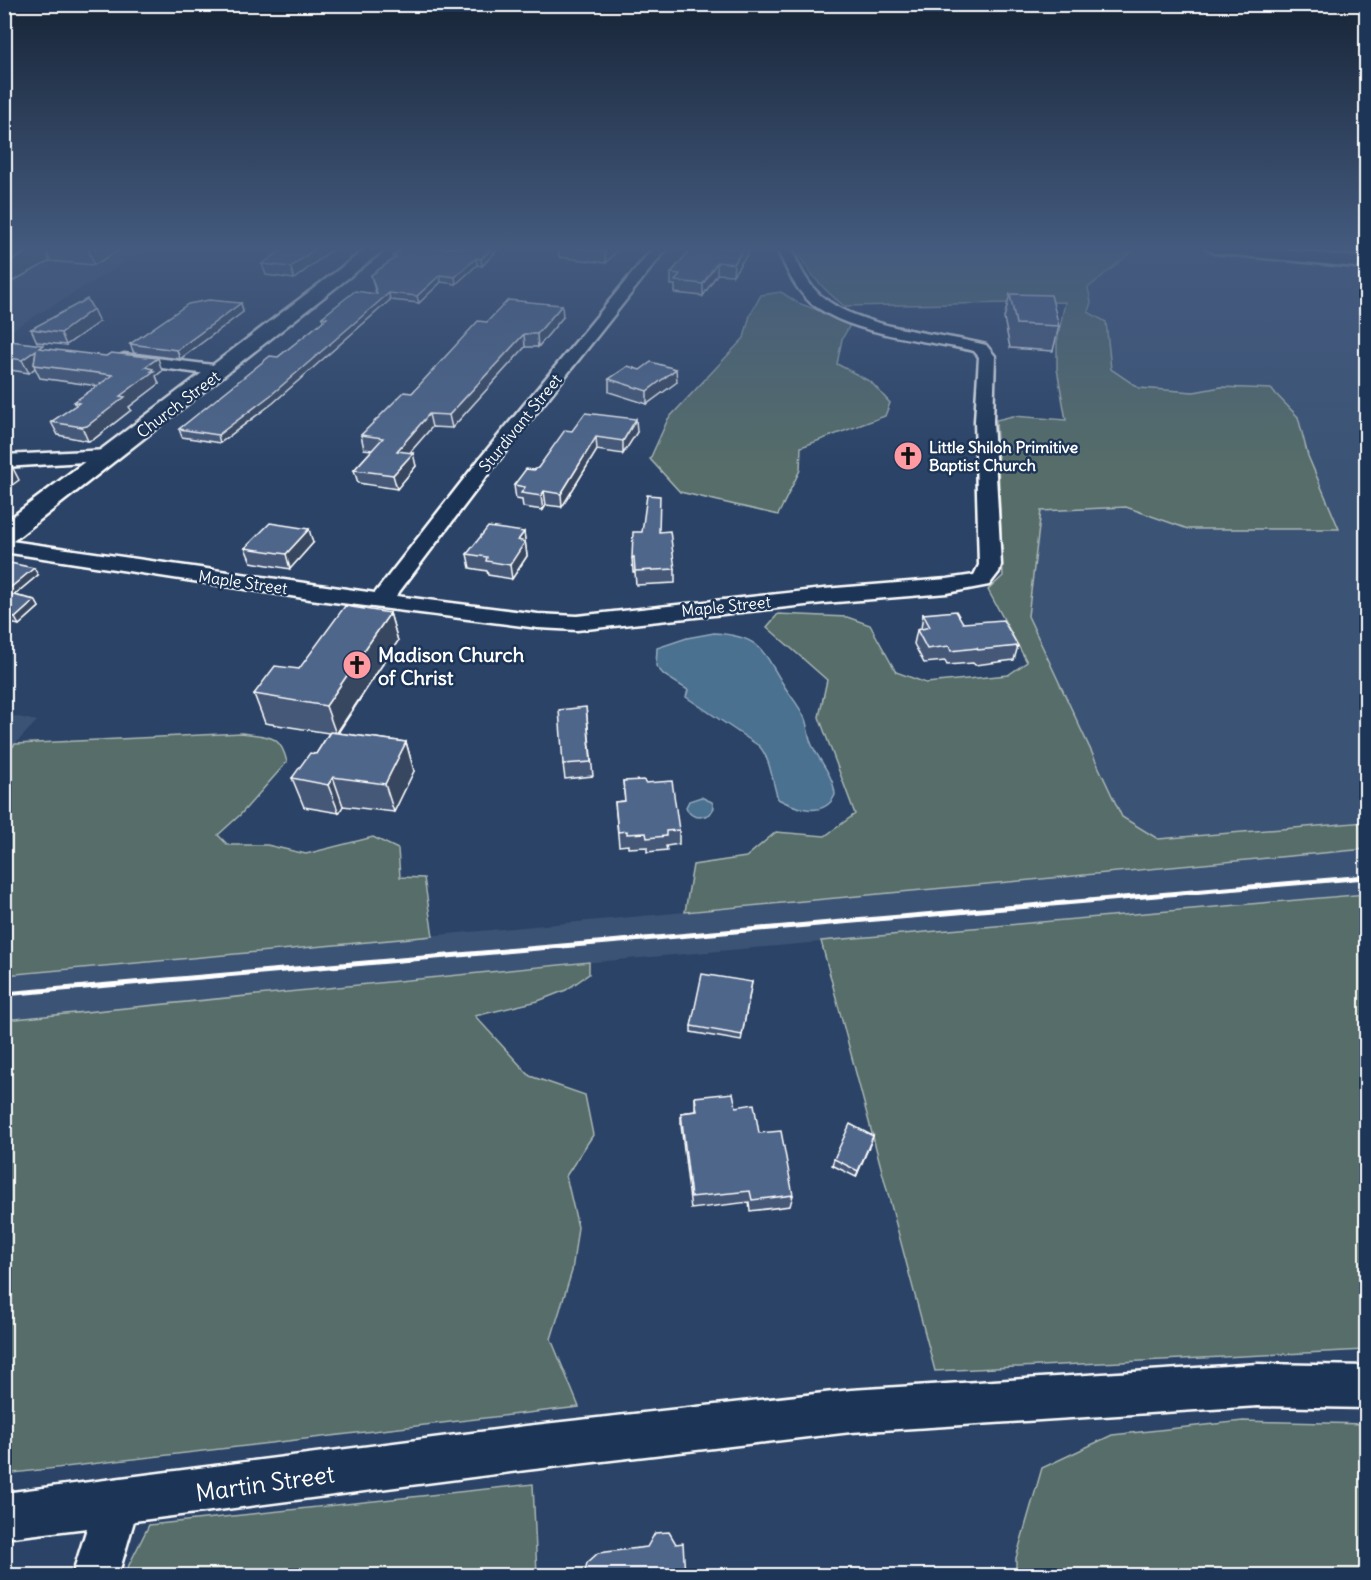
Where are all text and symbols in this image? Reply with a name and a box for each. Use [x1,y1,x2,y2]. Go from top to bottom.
street label: Church Street [132,366,224,442]
street label: Sturdivant Street [474,369,566,476]
place label: Little Shiloh Primitive Baptist Church [929,437,1078,476]
church icon: Little Shiloh Primitive Baptist Church [892,440,924,472]
street label: Maple Street [197,566,289,598]
street label: Maple Street [680,591,772,621]
place label: Madison Church of Christ [378,642,525,690]
church icon: Madison Church of Christ [341,649,373,681]
street label: Martin Street [194,1458,336,1508]

